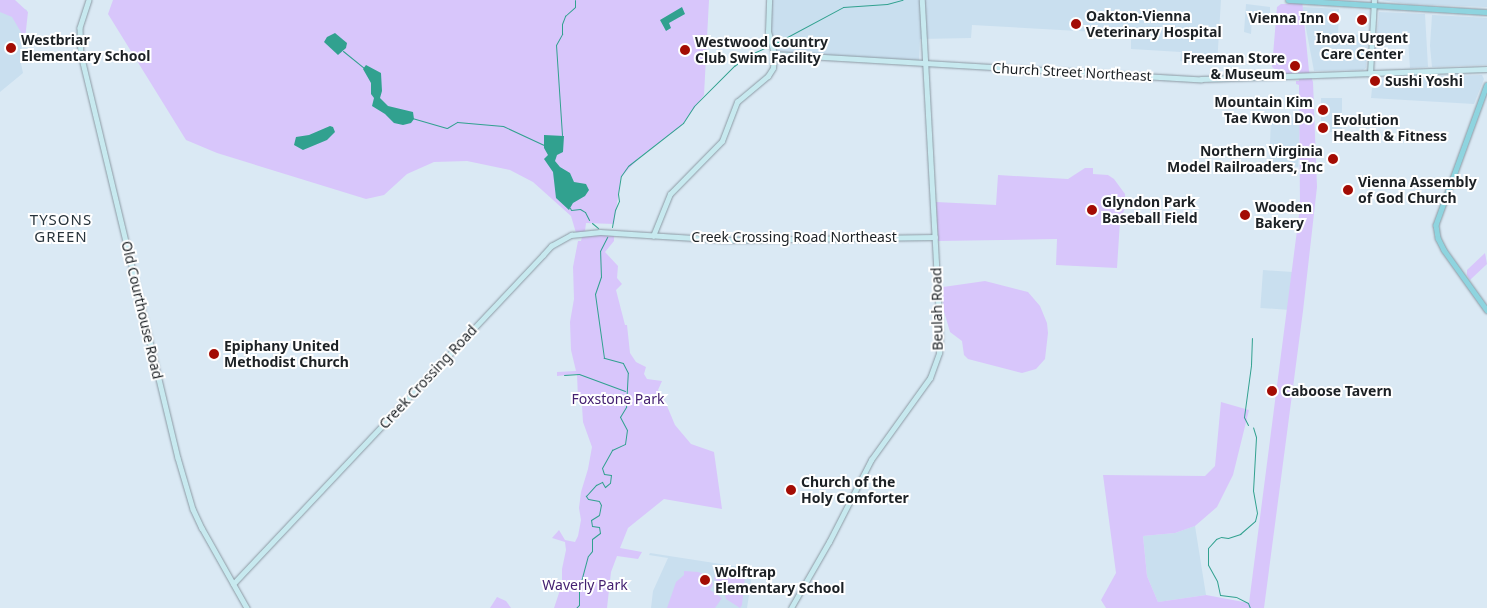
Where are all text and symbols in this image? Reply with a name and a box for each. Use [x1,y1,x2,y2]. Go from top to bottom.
place label: Oakton-Vienna Veterinary Hospital [1086,8,1222,40]
place label: Vienna Inn [1248,10,1324,26]
marker: Vienna Inn [1328,12,1340,24]
marker: Inova Urgent Care Center [1355,13,1369,27]
marker: Oakton-Vienna Veterinary Hospital [1070,18,1082,30]
place label: Inova Urgent Care Center [1316,30,1408,62]
place label: Westbriar Elementary School [21,32,151,64]
place label: Westwood Country Club Swim Facility [695,34,828,66]
marker: Westbriar Elementary School [5,42,17,54]
marker: Westwood Country Club Swim Facility [679,44,691,56]
place label: Freeman Store & Museum [1183,50,1285,82]
street label: Church Street Northeast [992,59,1152,85]
marker: Freeman Store & Museum [1289,60,1301,72]
place label: Sushi Yoshi [1385,73,1463,89]
marker: Sushi Yoshi [1369,75,1381,87]
place label: Mountain Kim Tae Kwon Do [1214,94,1313,126]
marker: Mountain Kim Tae Kwon Do [1317,104,1329,116]
place label: Evolution Health & Fitness [1333,112,1447,144]
marker: Evolution Health & Fitness [1317,122,1329,134]
place label: Northern Virginia Model Railroaders, Inc [1167,143,1323,176]
marker: Northern Virginia Model Railroaders, Inc [1327,153,1339,165]
place label: Vienna Assembly of God Church [1358,174,1477,206]
marker: Vienna Assembly of God Church [1342,184,1354,196]
place label: Glyndon Park Baseball Field [1102,194,1198,226]
place label: Wooden Bakery [1255,199,1312,232]
marker: Glyndon Park Baseball Field [1086,204,1098,216]
marker: Wooden Bakery [1239,209,1251,221]
district label: TYSONS GREEN [29,210,93,245]
street label: Creek Crossing Road Northeast [691,229,897,245]
street label: Old Courthouse Road [118,239,166,381]
street label: Beulah Road [928,267,946,351]
street label: Creek Crossing Road [376,322,480,432]
place label: Epiphany United Methodist Church [224,338,349,371]
marker: Epiphany United Methodist Church [208,348,220,360]
place label: Caboose Tavern [1282,383,1392,399]
marker: Caboose Tavern [1266,385,1278,397]
park label: Foxstone Park [572,391,664,407]
place label: Church of the Holy Comforter [801,474,909,507]
marker: Church of the Holy Comforter [785,484,797,496]
place label: Wolftrap Elementary School [715,564,845,596]
marker: Wolftrap Elementary School [699,574,711,586]
park label: Waverly Park [542,577,628,593]

